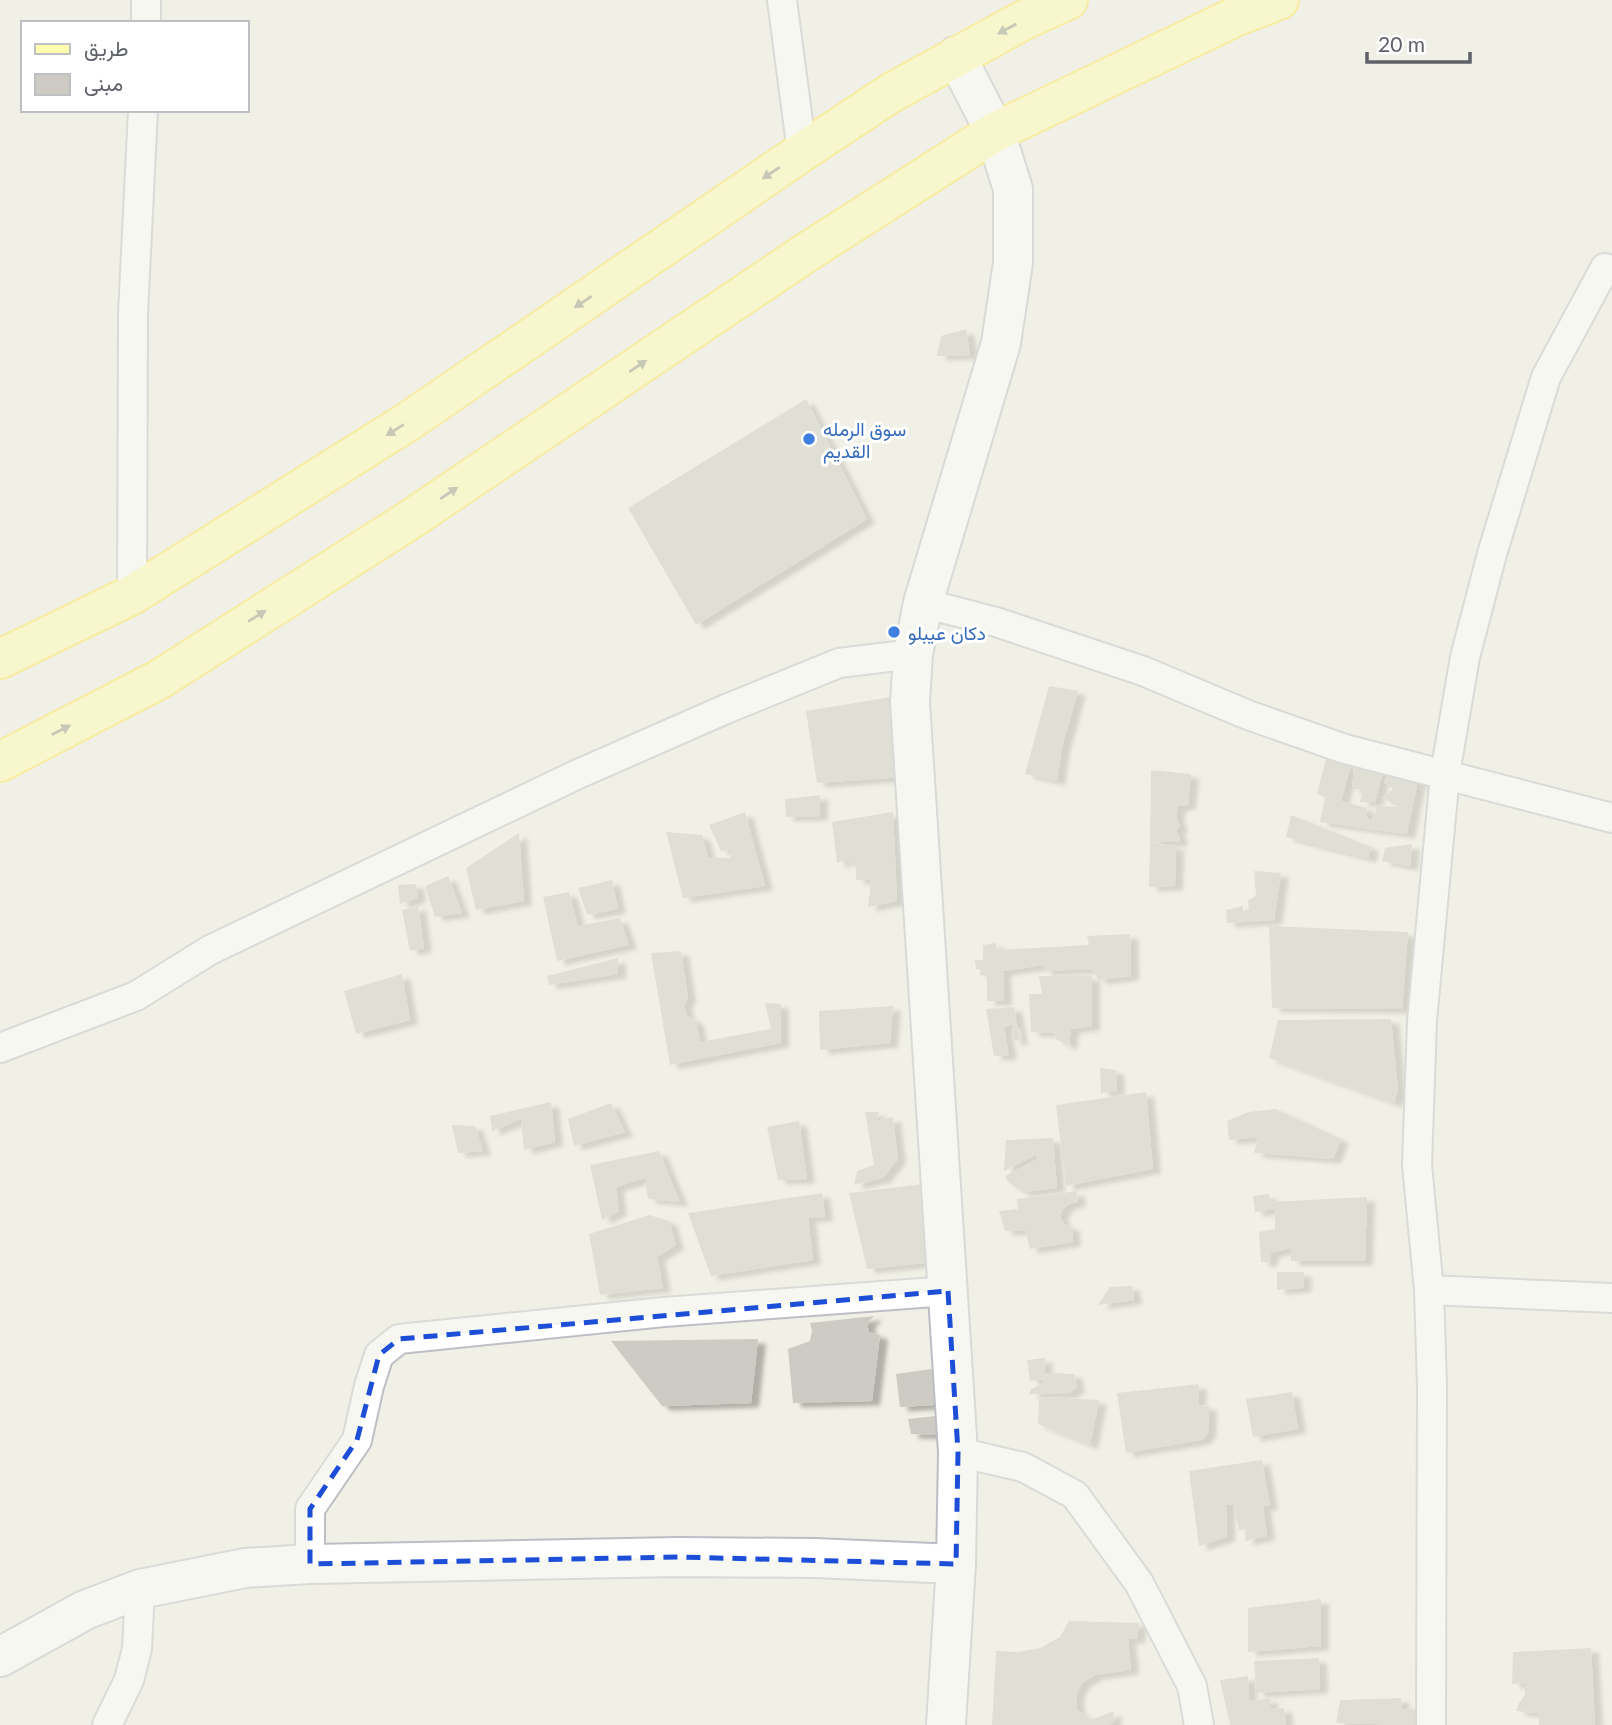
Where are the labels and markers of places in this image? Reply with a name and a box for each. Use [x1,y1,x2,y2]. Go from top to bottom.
place label: سوق الرمله القديم [823,417,906,464]
marker: سوق الرمله القديم [801,431,817,447]
place label: دكان عيبلو [908,621,986,645]
marker: دكان عيبلو [886,624,902,640]

